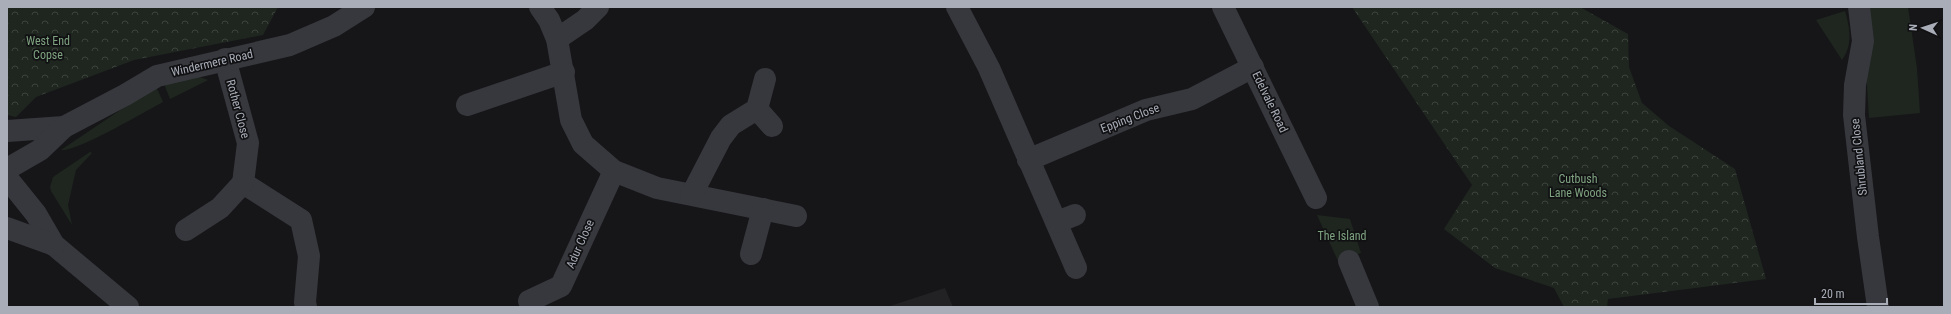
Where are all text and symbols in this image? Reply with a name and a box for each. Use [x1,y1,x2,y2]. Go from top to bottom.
north arrow [1903,8,1943,48]
text: N [1907,24,1920,31]
park label: West End Copse [26,34,70,62]
street label: Windermere Road [170,47,254,79]
street label: Edelvale Road [1249,69,1291,135]
street label: Rother Close [223,78,253,140]
street label: Epping Close [1099,100,1162,136]
street label: Shrubland Close [1848,118,1870,196]
park label: Cutbush Lane Woods [1549,172,1607,200]
street label: Adur Close [563,217,597,270]
park label: The Island [1317,229,1367,243]
scale bar [1815,280,1887,306]
text: 20 m [1821,287,1845,301]

